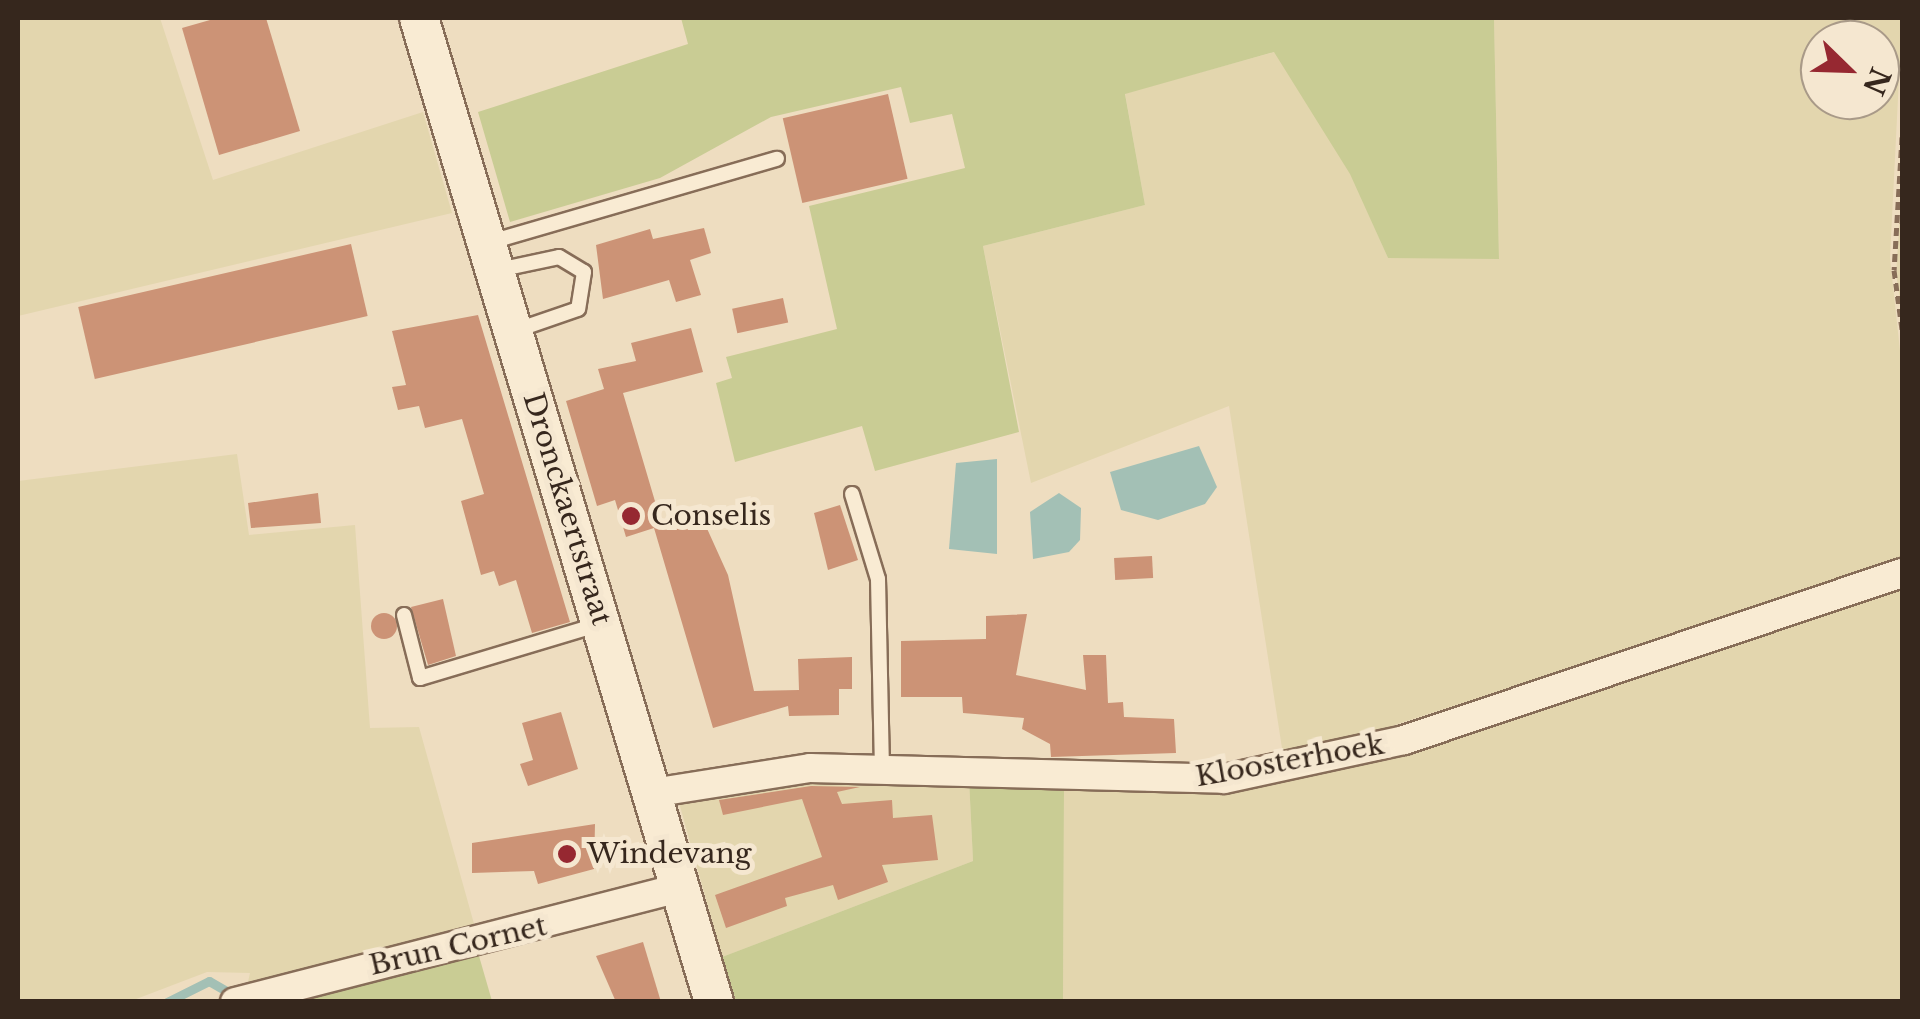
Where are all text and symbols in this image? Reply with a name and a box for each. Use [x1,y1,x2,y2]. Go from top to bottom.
north arrow [1800,20,1900,120]
text: N [1855,62,1897,100]
street label: Dronckaertstraat [516,389,618,629]
place label: Conselis [651,499,771,533]
marker: Conselis [620,505,642,527]
street label: Kloosterhoek [1193,728,1387,794]
place label: Windevang [587,837,751,871]
marker: Windevang [556,843,578,865]
street label: Brun Cornet [366,909,550,983]

